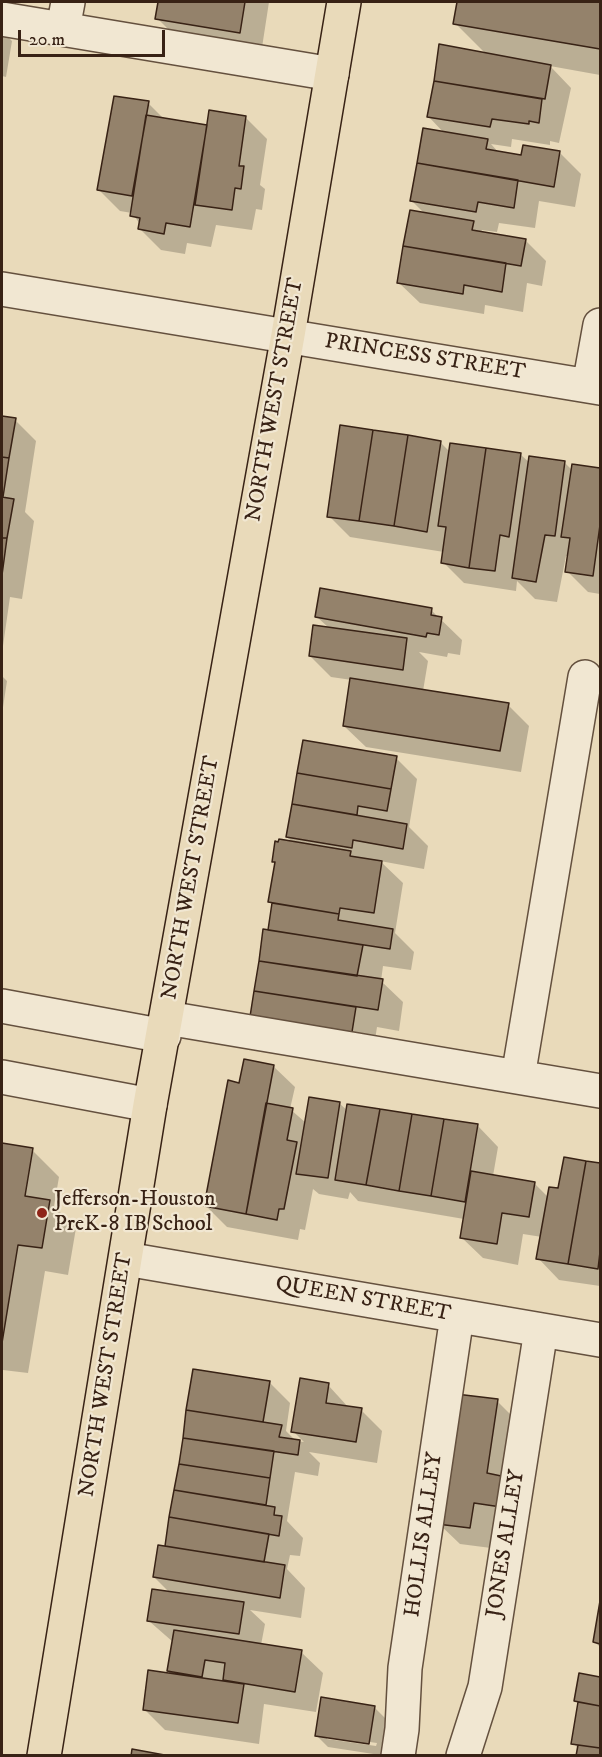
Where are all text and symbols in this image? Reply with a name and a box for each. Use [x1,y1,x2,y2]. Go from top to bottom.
scale bar [21,18,168,56]
text: 20 m [29,29,65,51]
street label: NORTH WEST STREET [242,276,310,524]
street label: PRINCESS STREET [323,329,527,387]
street label: NORTH WEST STREET [158,754,226,1002]
place label: Jefferson-Houston PreK-8 IB School [54,1187,216,1238]
marker: Jefferson-Houston PreK-8 IB School [35,1206,49,1220]
street label: NORTH WEST STREET [75,1251,139,1499]
street label: QUEEN STREET [273,1272,453,1328]
street label: HOLLIS ALLEY [400,1451,450,1619]
street label: JONES ALLEY [482,1468,532,1620]

